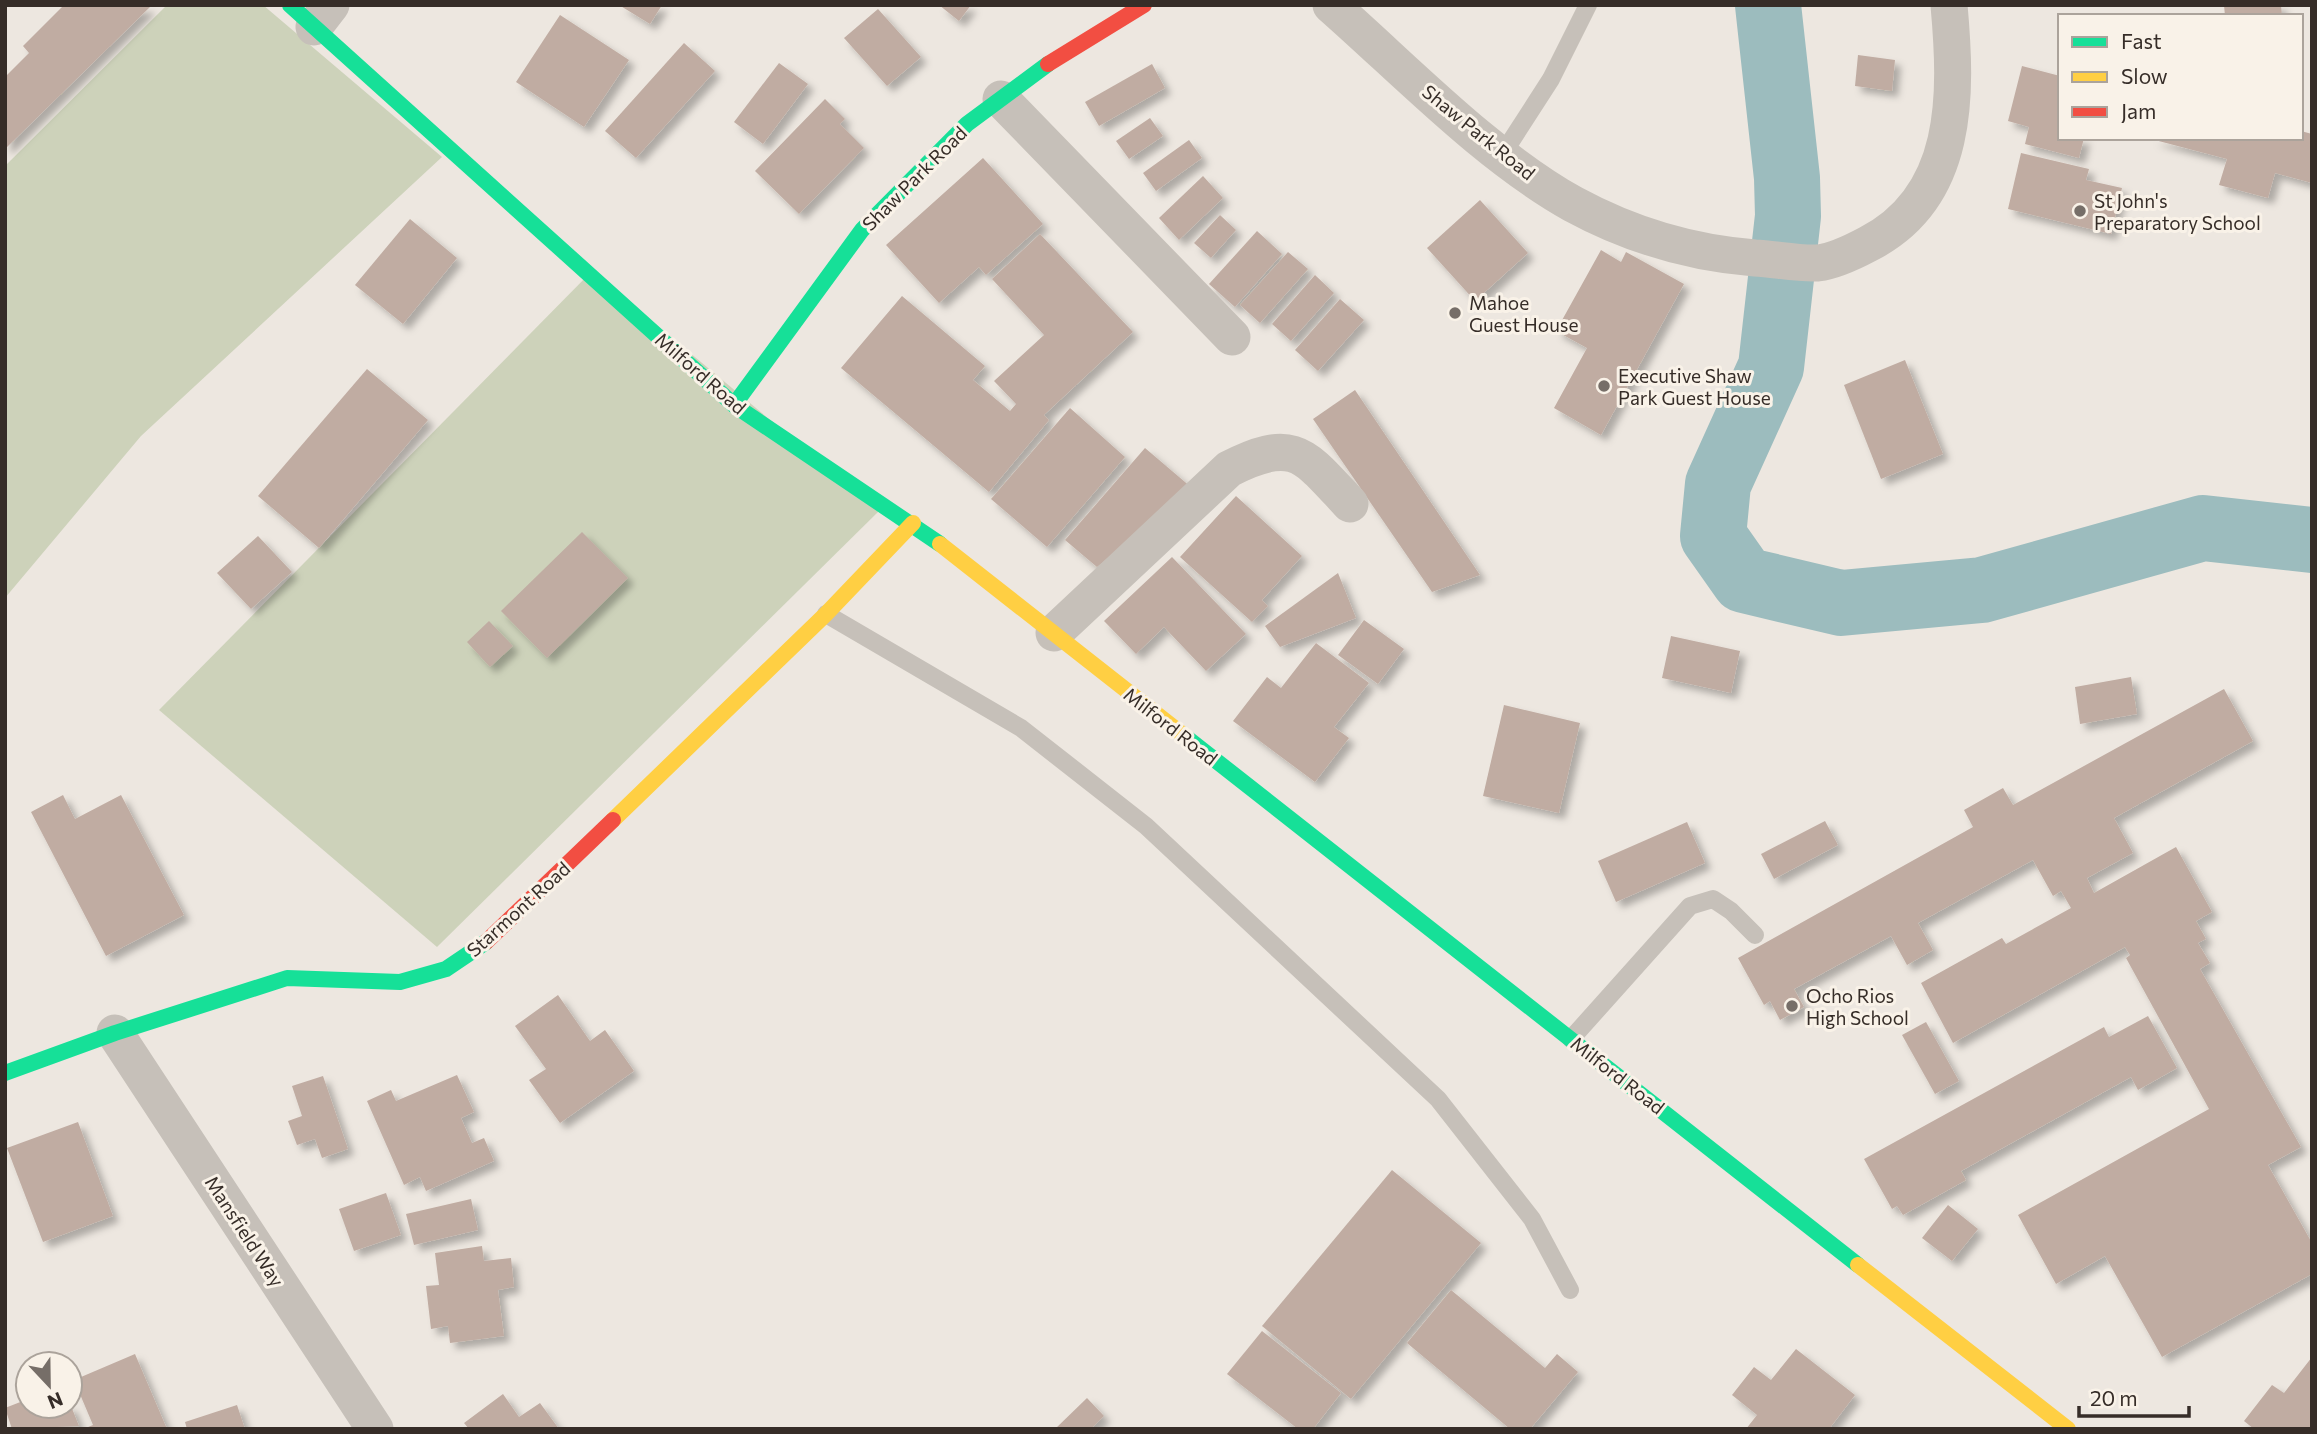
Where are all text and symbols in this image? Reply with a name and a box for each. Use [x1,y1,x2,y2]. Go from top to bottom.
legend [2058,14,2303,140]
text: Fast [2121,28,2162,53]
text: Slow [2121,63,2168,88]
street label: Shaw Park Road [1418,80,1540,184]
text: Jam [2121,98,2156,123]
street label: Shaw Park Road [857,121,971,235]
place label: St John's Preparatory School [2094,189,2261,234]
marker: St John's Preparatory School [2072,203,2088,219]
place label: Mahoe Guest House [1469,291,1578,336]
marker: Mahoe Guest House [1447,305,1463,321]
street label: Milford Road [651,327,751,419]
place label: Executive Shaw Park Guest House [1618,364,1771,409]
marker: Executive Shaw Park Guest House [1596,378,1612,394]
street label: Milford Road [1120,682,1222,770]
street label: Starmont Road [462,857,574,961]
place label: Ocho Rios High School [1806,984,1909,1029]
marker: Ocho Rios High School [1784,998,1800,1014]
street label: Milford Road [1567,1031,1669,1119]
street label: Mansfield Way [201,1171,289,1291]
north arrow [14,1350,84,1420]
scale bar [2079,1374,2189,1418]
text: 20 m [2090,1385,2138,1410]
text: N [45,1388,66,1415]

